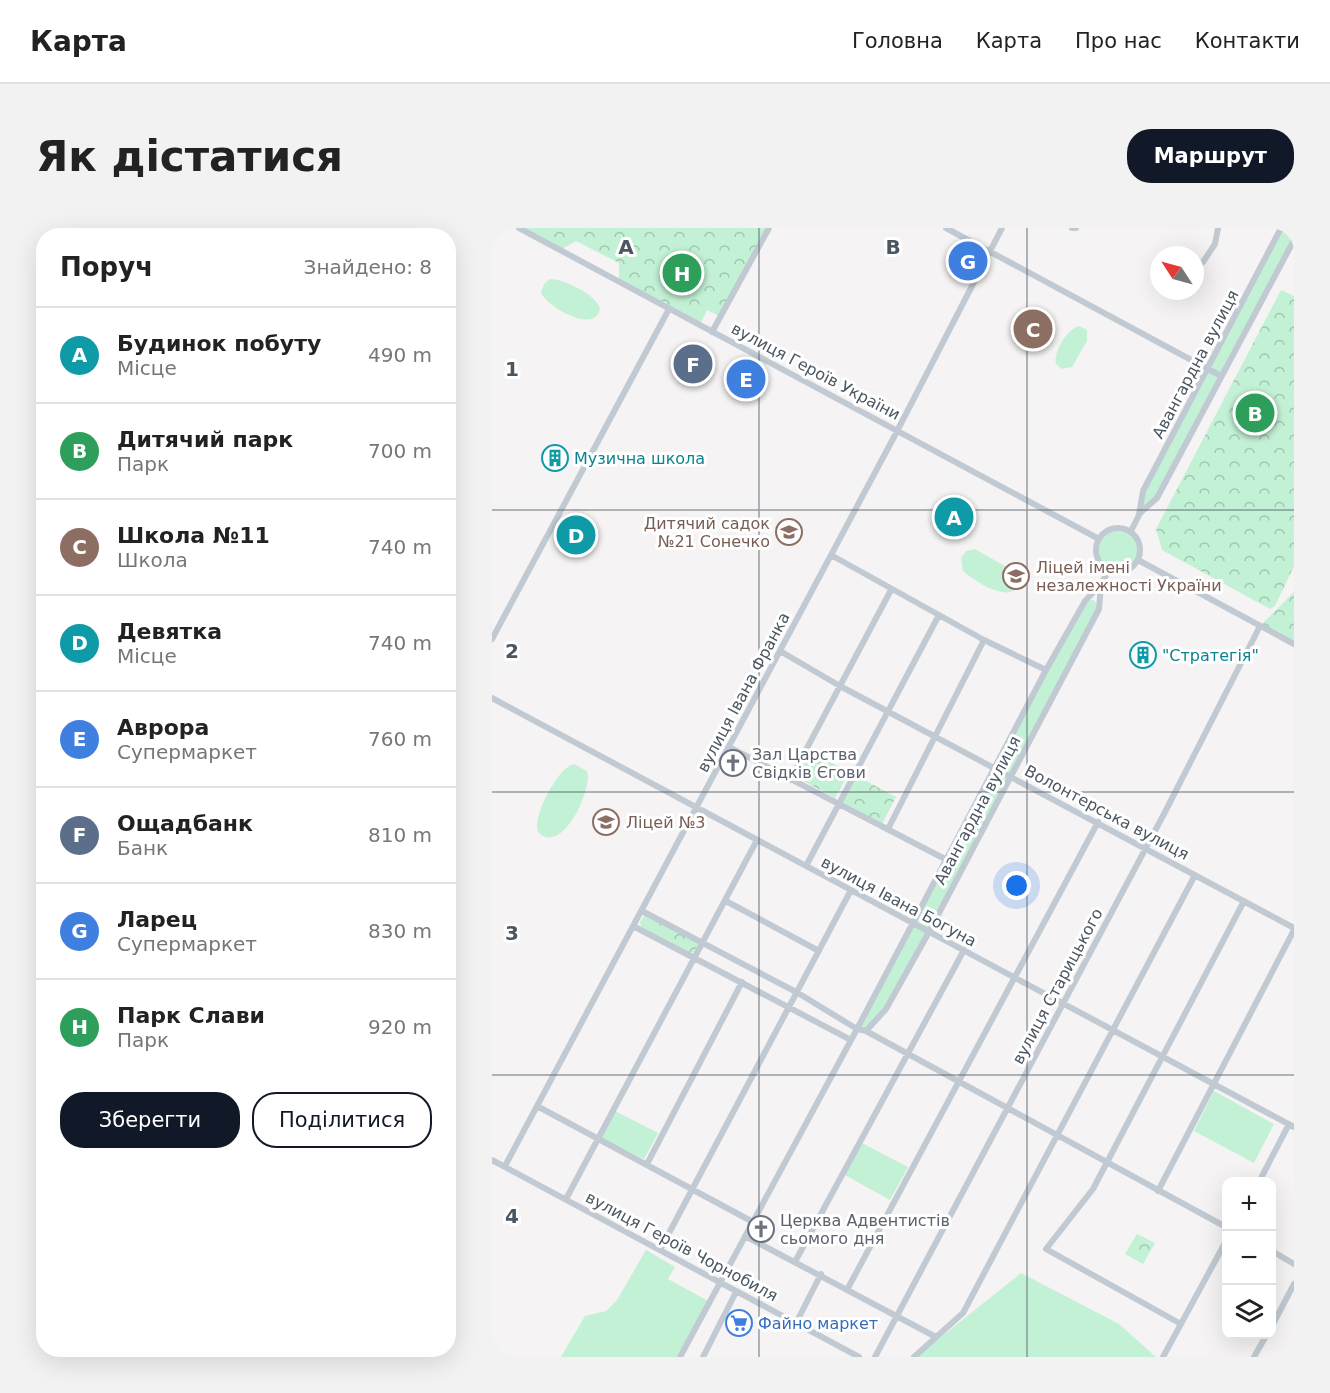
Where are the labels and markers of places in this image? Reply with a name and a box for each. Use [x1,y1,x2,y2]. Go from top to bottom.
pin: G [948,238,988,284]
pin: H [662,250,702,296]
pin: C [1014,306,1052,352]
pin: F [674,342,712,386]
pin: E [726,356,766,402]
pin: B [1236,390,1275,435]
building icon: Музична школа [540,443,570,473]
place label: Музична школа [574,449,705,468]
pin: A [934,494,974,540]
pin: D [556,512,596,558]
place label: Дитячий садок №21 Сонечко [644,514,770,551]
school or university icon: Дитячий садок №21 Сонечко [774,517,804,547]
place label: Ліцей імені незалежності України [1036,558,1222,595]
school or university icon: Ліцей імені незалежності України [1001,561,1031,591]
building icon: "Стратегія" [1128,640,1158,670]
place label: "Стратегія" [1162,646,1259,665]
place label: Зал Царства Свідків Єгови [752,745,866,782]
church icon: Зал Царства Свідків Єгови [718,748,748,778]
school or university icon: Ліцей №3 [591,807,621,837]
place label: Ліцей №3 [626,813,706,832]
place label: Церква Адвентистів сьомого дня [780,1211,950,1248]
church icon: Церква Адвентистів сьомого дня [746,1214,776,1244]
supermarket icon: Файно маркет [724,1308,754,1338]
place label: Файно маркет [758,1314,878,1333]

